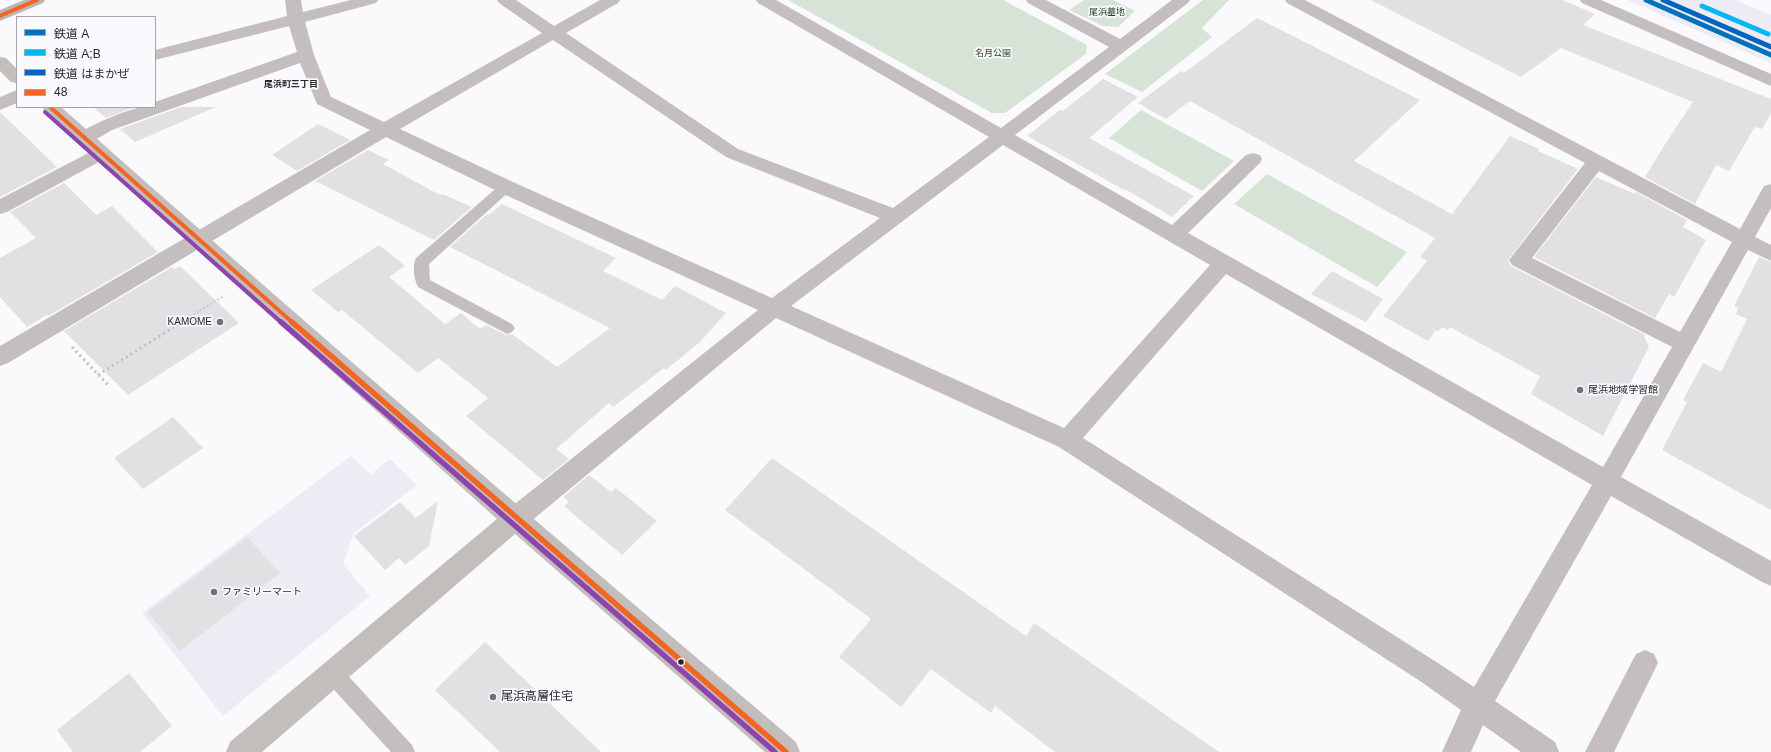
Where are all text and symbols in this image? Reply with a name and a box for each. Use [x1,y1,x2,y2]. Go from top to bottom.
park label: 尾浜墓地 [1089,8,1125,18]
legend [16,16,156,108]
text: 鉄道 A [54,27,89,41]
text: 鉄道 A;B [54,47,101,61]
park label: 名月公園 [975,49,1011,59]
text: 鉄道 はまかぜ [54,67,129,81]
district label: 尾浜町三丁目 [264,80,318,90]
text: 48 [54,85,67,99]
place label: KAMOME [168,316,212,328]
marker: KAMOME [215,317,225,327]
place label: 尾浜地域学習館 [1588,384,1658,396]
marker: 尾浜地域学習館 [1575,385,1585,395]
place label: ファミリーマート [222,586,302,598]
marker: ファミリーマート [209,587,219,597]
unlabelled marker [676,657,686,667]
place label: 尾浜高層住宅 [501,690,573,704]
marker: 尾浜高層住宅 [488,692,498,702]

